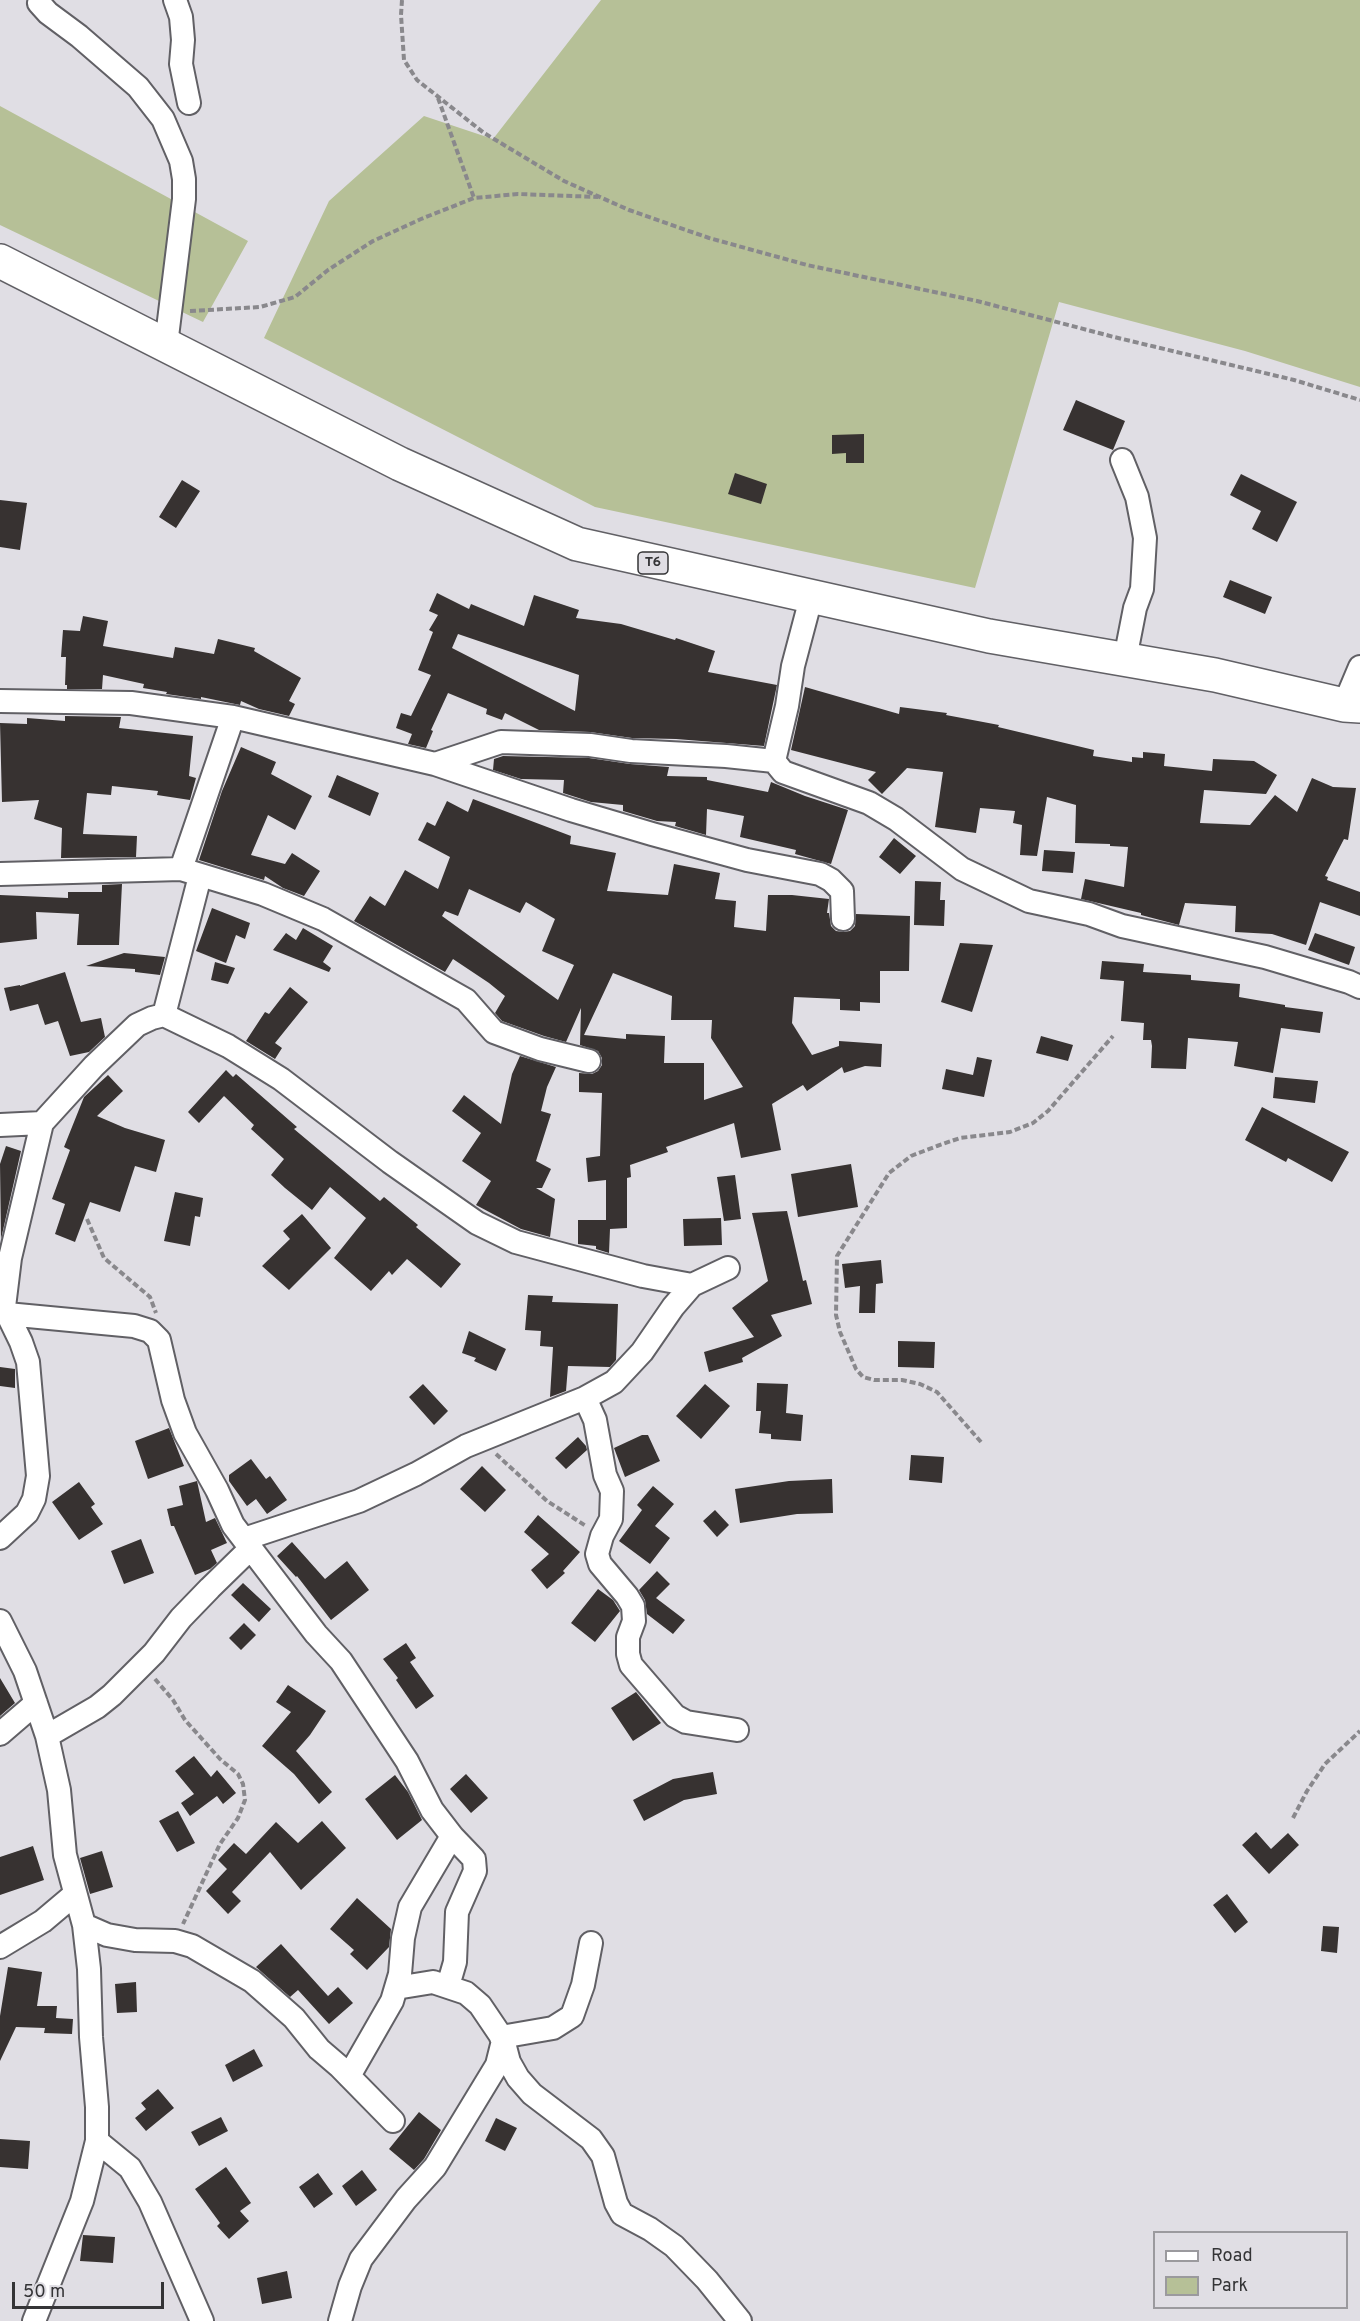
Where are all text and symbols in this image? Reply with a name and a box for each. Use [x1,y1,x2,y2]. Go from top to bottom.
road number: T6 [638,552,668,574]
legend [1153,2231,1348,2309]
text: Road [1211,2245,1253,2268]
scale bar [15,2270,166,2308]
text: Park [1211,2275,1248,2298]
text: 50 m [23,2281,65,2304]

